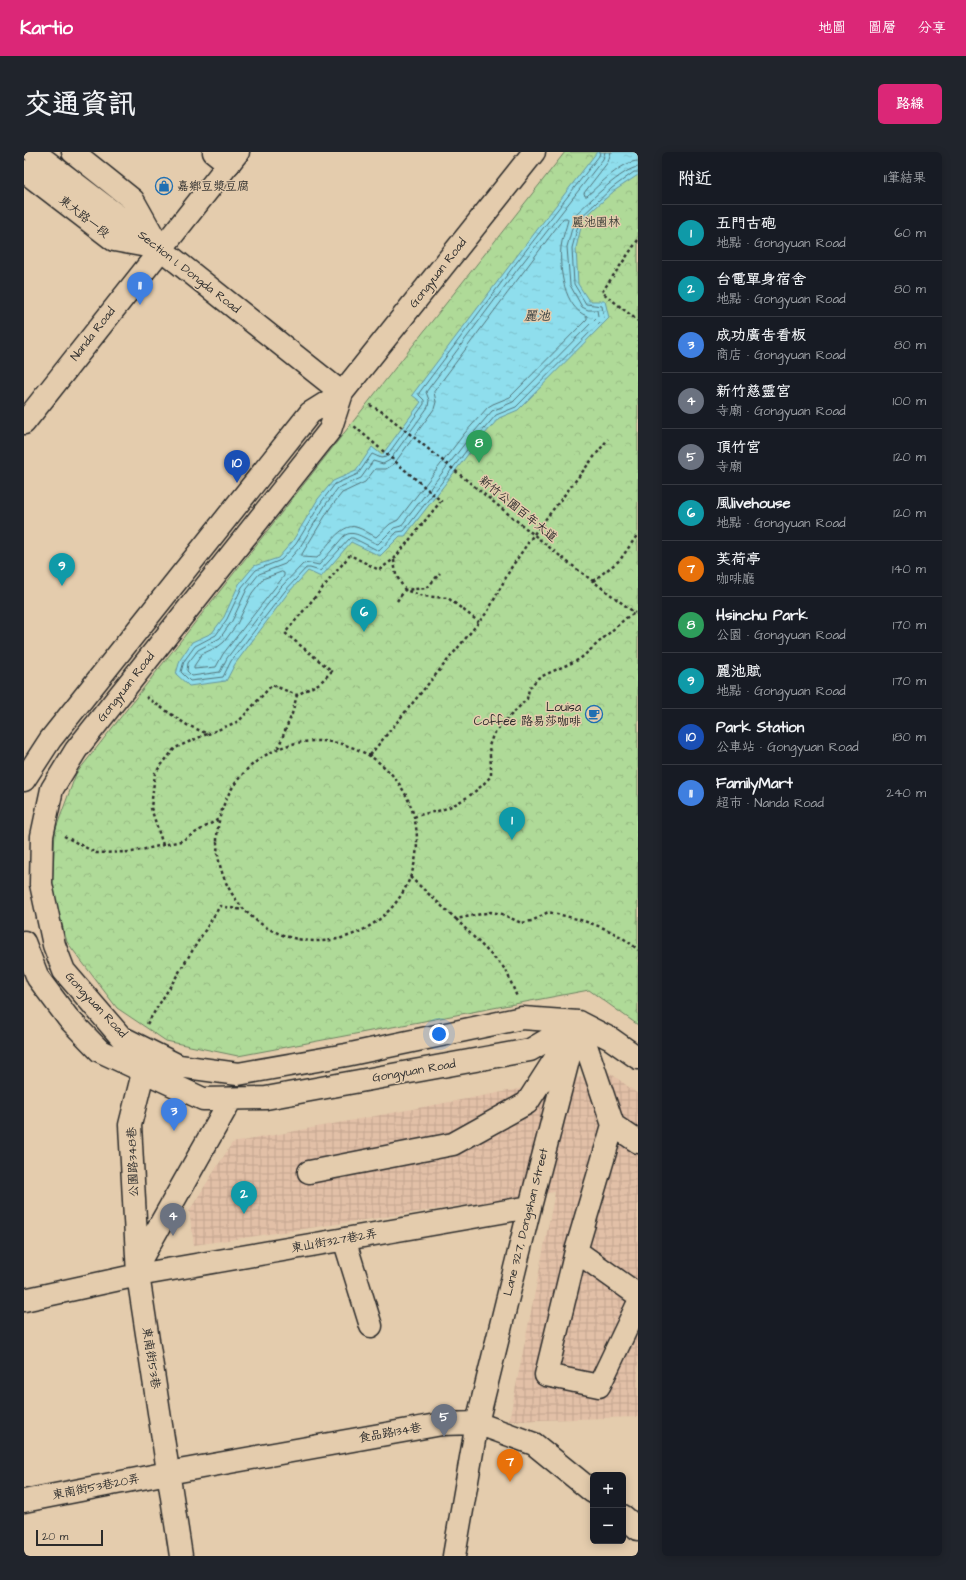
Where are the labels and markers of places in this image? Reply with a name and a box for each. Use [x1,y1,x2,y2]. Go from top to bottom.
shop icon: 嘉鄉豆漿豆腐 [154,176,174,196]
place label: 嘉鄉豆漿豆腐 [177,178,249,195]
pin: 11 [127,272,153,305]
pin: 8 [466,430,492,463]
pin: 10 [224,450,250,483]
pin: 9 [49,553,75,586]
pin: 6 [351,599,377,632]
place label: Louisa Coffee 路易莎咖啡 [474,699,581,730]
cafe icon: Louisa Coffee 路易莎咖啡 [584,704,604,724]
pin: 1 [499,807,525,840]
pin: 3 [161,1098,187,1131]
pin: 2 [231,1181,257,1214]
pin: 4 [160,1203,186,1236]
pin: 5 [431,1404,457,1437]
pin: 7 [497,1449,523,1482]

